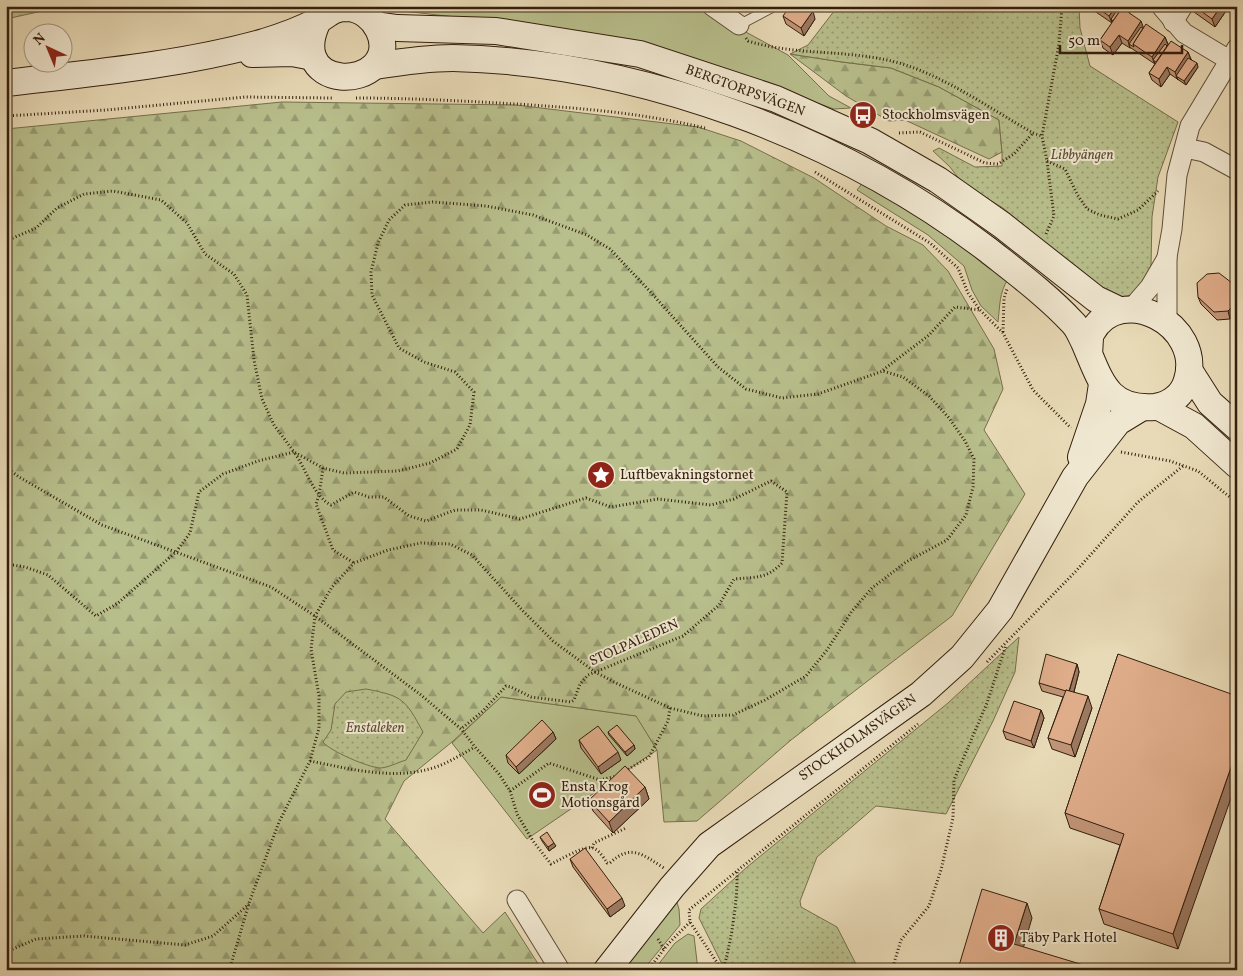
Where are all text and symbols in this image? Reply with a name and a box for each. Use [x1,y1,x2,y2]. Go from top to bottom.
north arrow [22,22,72,72]
scale bar [1060,22,1183,54]
text: N [30,29,50,50]
text: 50 m [1068,31,1100,52]
street label: BERGTORPSVÄGEN [682,60,808,122]
bus stop icon: Stockholmsvägen [848,100,878,130]
place label: Stockholmsvägen [882,106,990,125]
park label: Libbyängen [1051,146,1113,165]
place icon: Luftbevakningstornet [586,460,616,490]
place label: Luftbevakningstornet [620,466,754,485]
street label: STOLPALEDEN [586,615,682,671]
street label: STOCKHOLMSVÄGEN [795,690,921,786]
park label: Enstaleken [345,719,405,738]
place label: Ensta Krog Motionsgård [561,778,640,813]
sports icon: Ensta Krog Motionsgård [527,780,557,810]
building icon: Täby Park Hotel [986,923,1016,953]
place label: Täby Park Hotel [1020,929,1117,948]

